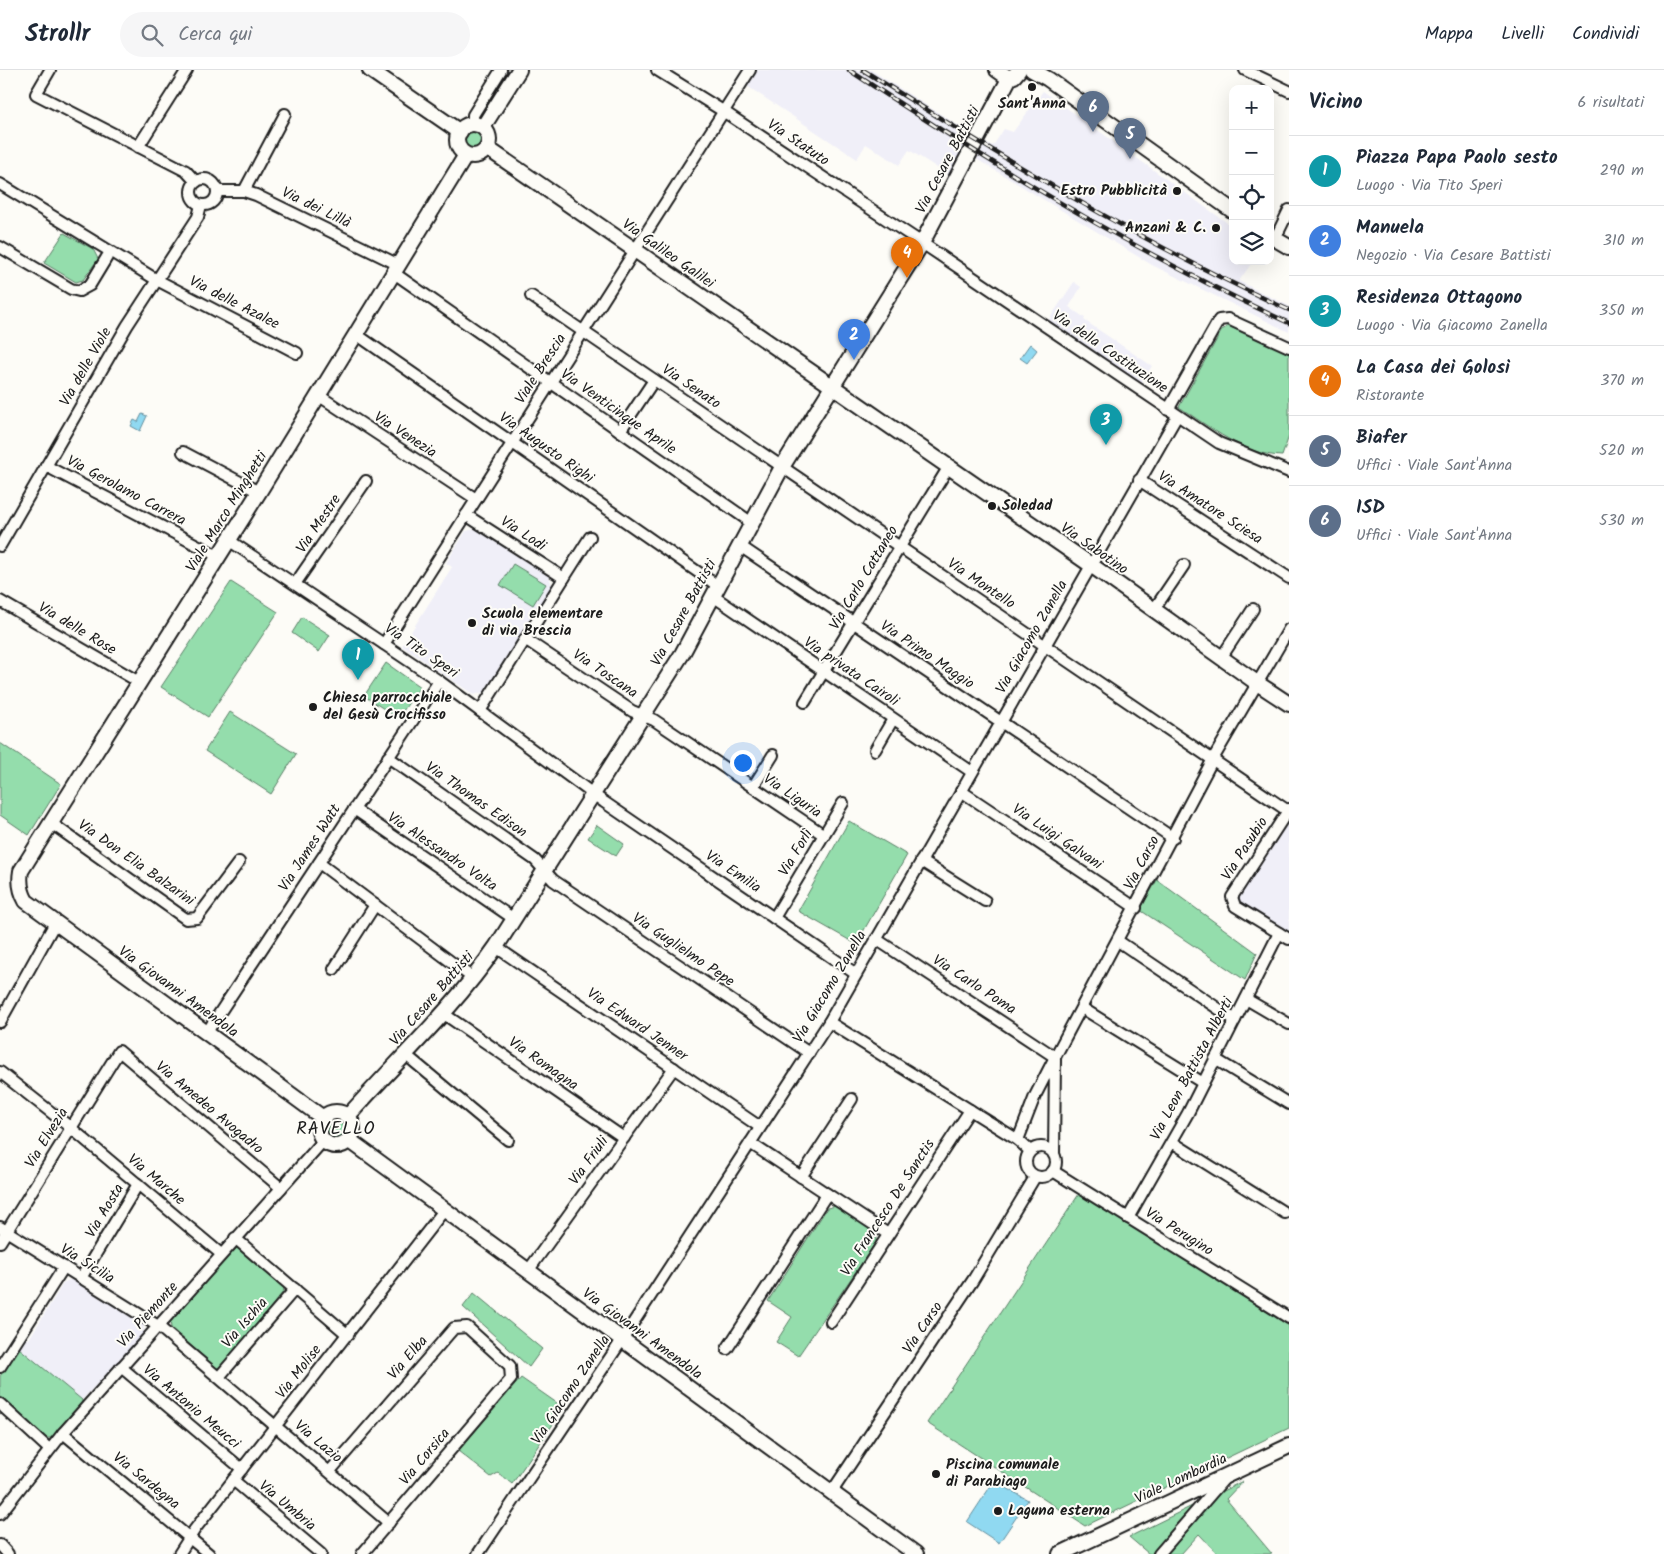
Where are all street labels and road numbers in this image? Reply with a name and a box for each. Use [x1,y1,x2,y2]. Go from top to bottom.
street label: Via Cesare Battisti [909,101,987,218]
street label: Via Statuto [762,113,834,173]
street label: Via dei Lillà [277,181,355,235]
street label: Via Galileo Galilei [617,213,721,296]
street label: Via delle Azalee [184,270,284,336]
street label: Via della Costituzione [1047,304,1173,400]
street label: Via delle Viole [54,323,118,411]
street label: Viale Brescia [509,329,573,409]
street label: Via Senato [657,358,726,416]
street label: Via Venticinque Aprile [555,363,681,461]
street label: Via Venezia [369,406,441,464]
street label: Via Augusto Righi [494,406,600,491]
street label: Viale Marco Minghetti [180,446,275,577]
street label: Via Gerolamo Carrera [62,449,190,533]
street label: Via Amatore Sciesa [1153,465,1267,551]
street label: Via Mestre [290,489,348,559]
street label: Via Lodi [495,510,552,559]
street label: Via Sabotino [1055,517,1133,581]
street label: Via Carlo Cattaneo [823,521,905,635]
street label: Via Montello [942,552,1020,616]
street label: Via Cesare Battisti [645,554,724,671]
street label: Via Giacomo Zanella [990,576,1074,698]
street label: Via delle Rose [33,596,121,662]
street label: Via Primo Maggio [875,614,979,696]
street label: Via Tito Speri [379,617,464,686]
street label: Via privata Cairoli [798,631,905,714]
street label: Via Toscana [567,643,643,705]
street label: Via Thomas Edison [420,756,532,844]
street label: Via Liguria [758,768,826,824]
street label: Via Luigi Galvani [1007,798,1108,877]
street label: Via James Watt [273,799,347,897]
street label: Via Alessandro Volta [382,806,502,898]
street label: Via Pasubio [1215,812,1275,886]
street label: Via Don Elia Balzarini [73,814,201,913]
street label: Via Forlì [772,824,820,881]
street label: Via Carso [1118,831,1166,895]
street label: Via Emilia [700,844,766,900]
street label: Via Guglielmo Pepe [627,907,739,993]
street label: Via Giacomo Zanella [787,926,873,1048]
street label: Via Giovanni Amendola [113,940,243,1044]
street label: Via Cesare Battisti [384,945,481,1052]
street label: Via Carlo Poma [927,949,1021,1021]
street label: Via Edward Jenner [581,982,693,1068]
street label: Via Leon Battista Alberti [1144,992,1241,1145]
street label: Via Romagna [503,1031,583,1097]
street label: Via Amedeo Avogadro [150,1055,269,1161]
street label: Via Elvezia [19,1103,75,1173]
street label: Via Friuli [563,1130,616,1190]
street label: Via Francesco De Sanctis [834,1134,942,1281]
street label: Via Marche [122,1148,191,1212]
street label: Via Aosta [79,1179,131,1243]
street label: Via Perugino [1140,1201,1218,1263]
street label: Via Sicilia [55,1238,119,1290]
street label: Via Piemonte [112,1276,185,1354]
street label: Via Giovanni Amendola [577,1282,707,1386]
street label: Via Ischia [216,1292,274,1354]
street label: Via Carso [897,1297,949,1359]
street label: Via Giacomo Zanella [525,1330,617,1450]
street label: Via Elba [382,1331,434,1385]
street label: Via Molise [270,1339,328,1404]
street label: Via Antonio Meucci [137,1359,246,1456]
street label: Via Lazio [289,1415,348,1470]
street label: Via Corsica [394,1423,456,1491]
street label: Via Sardegna [107,1446,185,1516]
street label: Viale Lombardia [1131,1447,1231,1511]
street label: Via Umbria [253,1475,321,1537]

